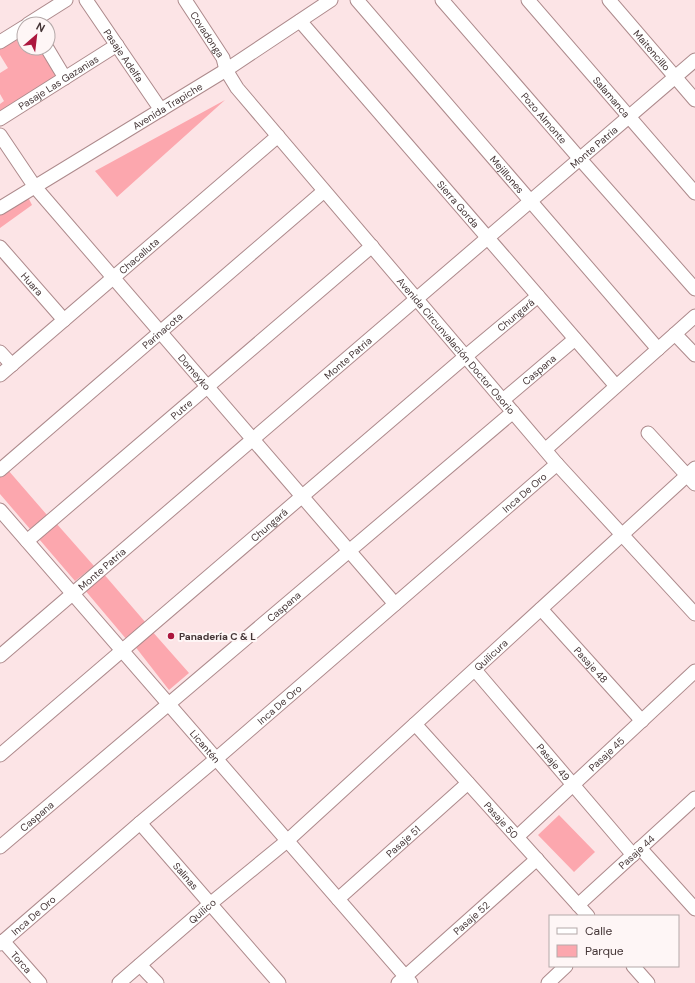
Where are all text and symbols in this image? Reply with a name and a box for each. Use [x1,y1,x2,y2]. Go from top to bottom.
street label: Covadonga [188,9,227,60]
north arrow [16,16,56,56]
text: N [34,19,48,35]
street label: Pasaje Adelfa [101,26,146,84]
street label: Maitencillo [631,27,673,73]
street label: Pasaje Las Gazanias [16,52,101,112]
street label: Salamanca [590,74,633,120]
street label: Avenida Trapiche [130,79,205,132]
street label: Pozo Almonte [518,90,570,146]
street label: Monte Patria [567,123,620,171]
street label: Mejillones [487,153,527,196]
street label: Sierra Gorda [434,178,482,230]
street label: Chacalluta [116,235,162,277]
street label: Huara [18,269,46,298]
street label: Avenida Circunvalación Doctor Osorio [394,274,518,417]
street label: Chungará [494,295,537,334]
street label: Parinacota [139,309,185,351]
street label: Monte Patria [321,334,374,382]
street label: Domeyko [176,351,214,393]
street label: Caspana [519,352,559,388]
street label: Putre [168,396,195,422]
street label: Inca De Oro [499,470,549,515]
street label: Chungará [248,505,290,544]
street label: Monte Patria [75,545,128,593]
street label: Caspana [264,588,303,624]
place label: Panadería C & L [179,630,256,643]
marker: Panadería C & L [166,631,176,641]
street label: Quilicura [471,636,510,673]
street label: Pasaje 48 [572,644,611,686]
street label: Inca De Oro [254,682,304,727]
street label: Licantén [187,727,223,766]
street label: Pasaje 45 [586,734,627,774]
street label: Pasaje 49 [534,741,573,783]
street label: Caspana [17,798,56,834]
street label: Pasaje 50 [481,799,521,841]
street label: Pasaje 51 [383,822,423,860]
street label: Pasaje 44 [616,832,657,871]
street label: Salinas [170,859,201,892]
street label: Inca De Oro [8,892,58,938]
street label: Quilico [186,895,218,926]
street label: Pasaje 52 [450,898,492,937]
legend [549,915,679,967]
text: Calle [585,923,612,939]
text: Parque [585,943,624,959]
street label: Torca [8,948,35,976]

